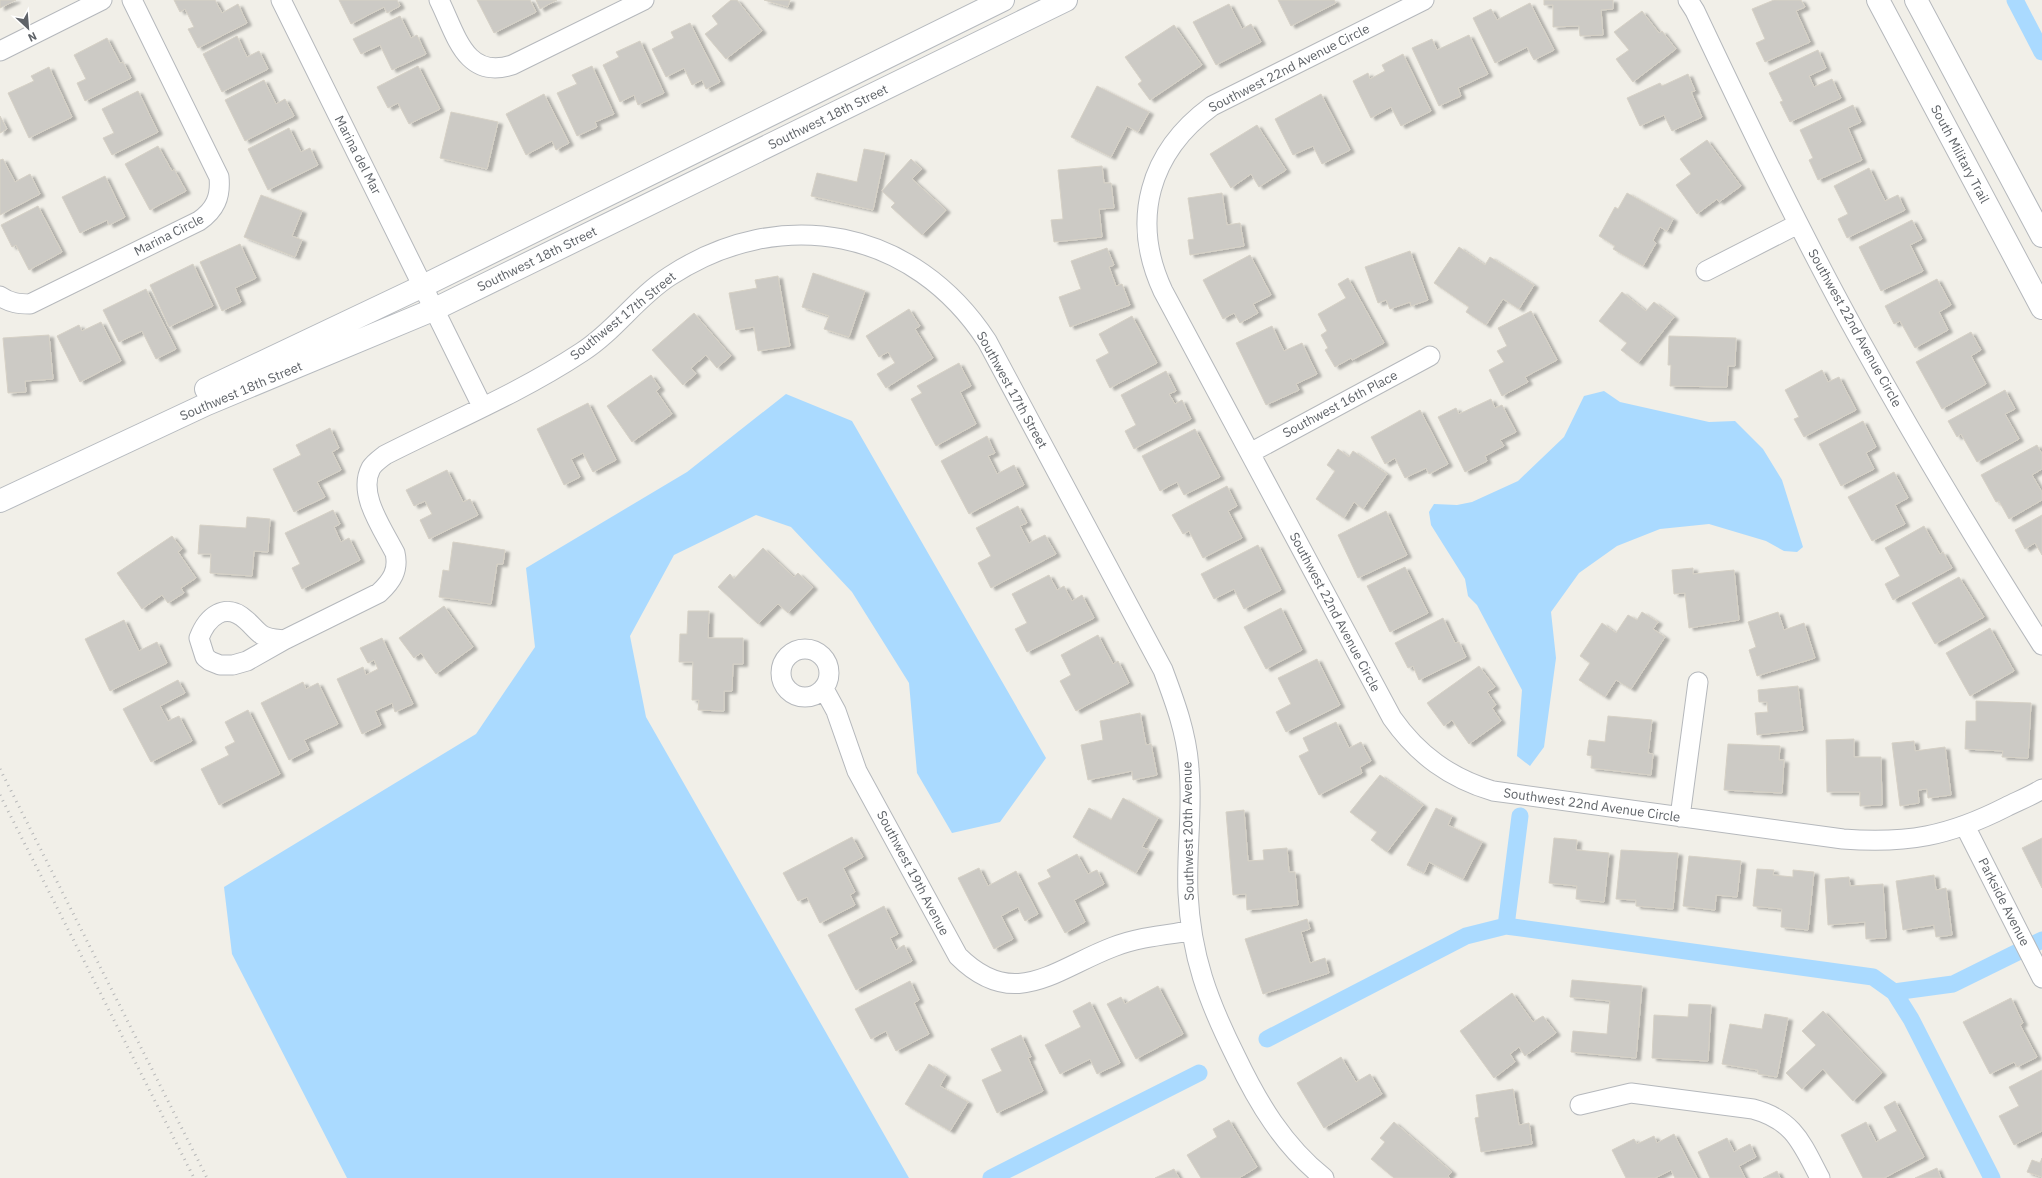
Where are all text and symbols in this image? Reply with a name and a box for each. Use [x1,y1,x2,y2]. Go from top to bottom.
north arrow [8,8,48,48]
street label: Southwest 22nd Avenue Circle [1206,20,1372,116]
text: N [26,29,39,45]
street label: Southwest 18th Street [765,81,891,153]
street label: South Military Trail [1927,102,1993,207]
street label: Marina del Mar [331,113,385,198]
street label: Marina Circle [131,210,207,260]
street label: Southwest 18th Street [474,223,600,295]
street label: Southwest 22nd Avenue Circle [1804,246,1906,410]
street label: Southwest 17th Street [567,268,679,364]
street label: Southwest 17th Street [973,328,1051,452]
street label: Southwest 18th Street [177,358,305,424]
street label: Southwest 16th Place [1280,367,1400,441]
street label: Southwest 22nd Avenue Circle [1286,529,1384,695]
street label: Southwest 20th Avenue [1178,761,1198,901]
street label: Southwest 22nd Avenue Circle [1503,784,1681,826]
street label: Southwest 19th Avenue [873,808,953,938]
street label: Parkside Avenue [1974,855,2034,949]

